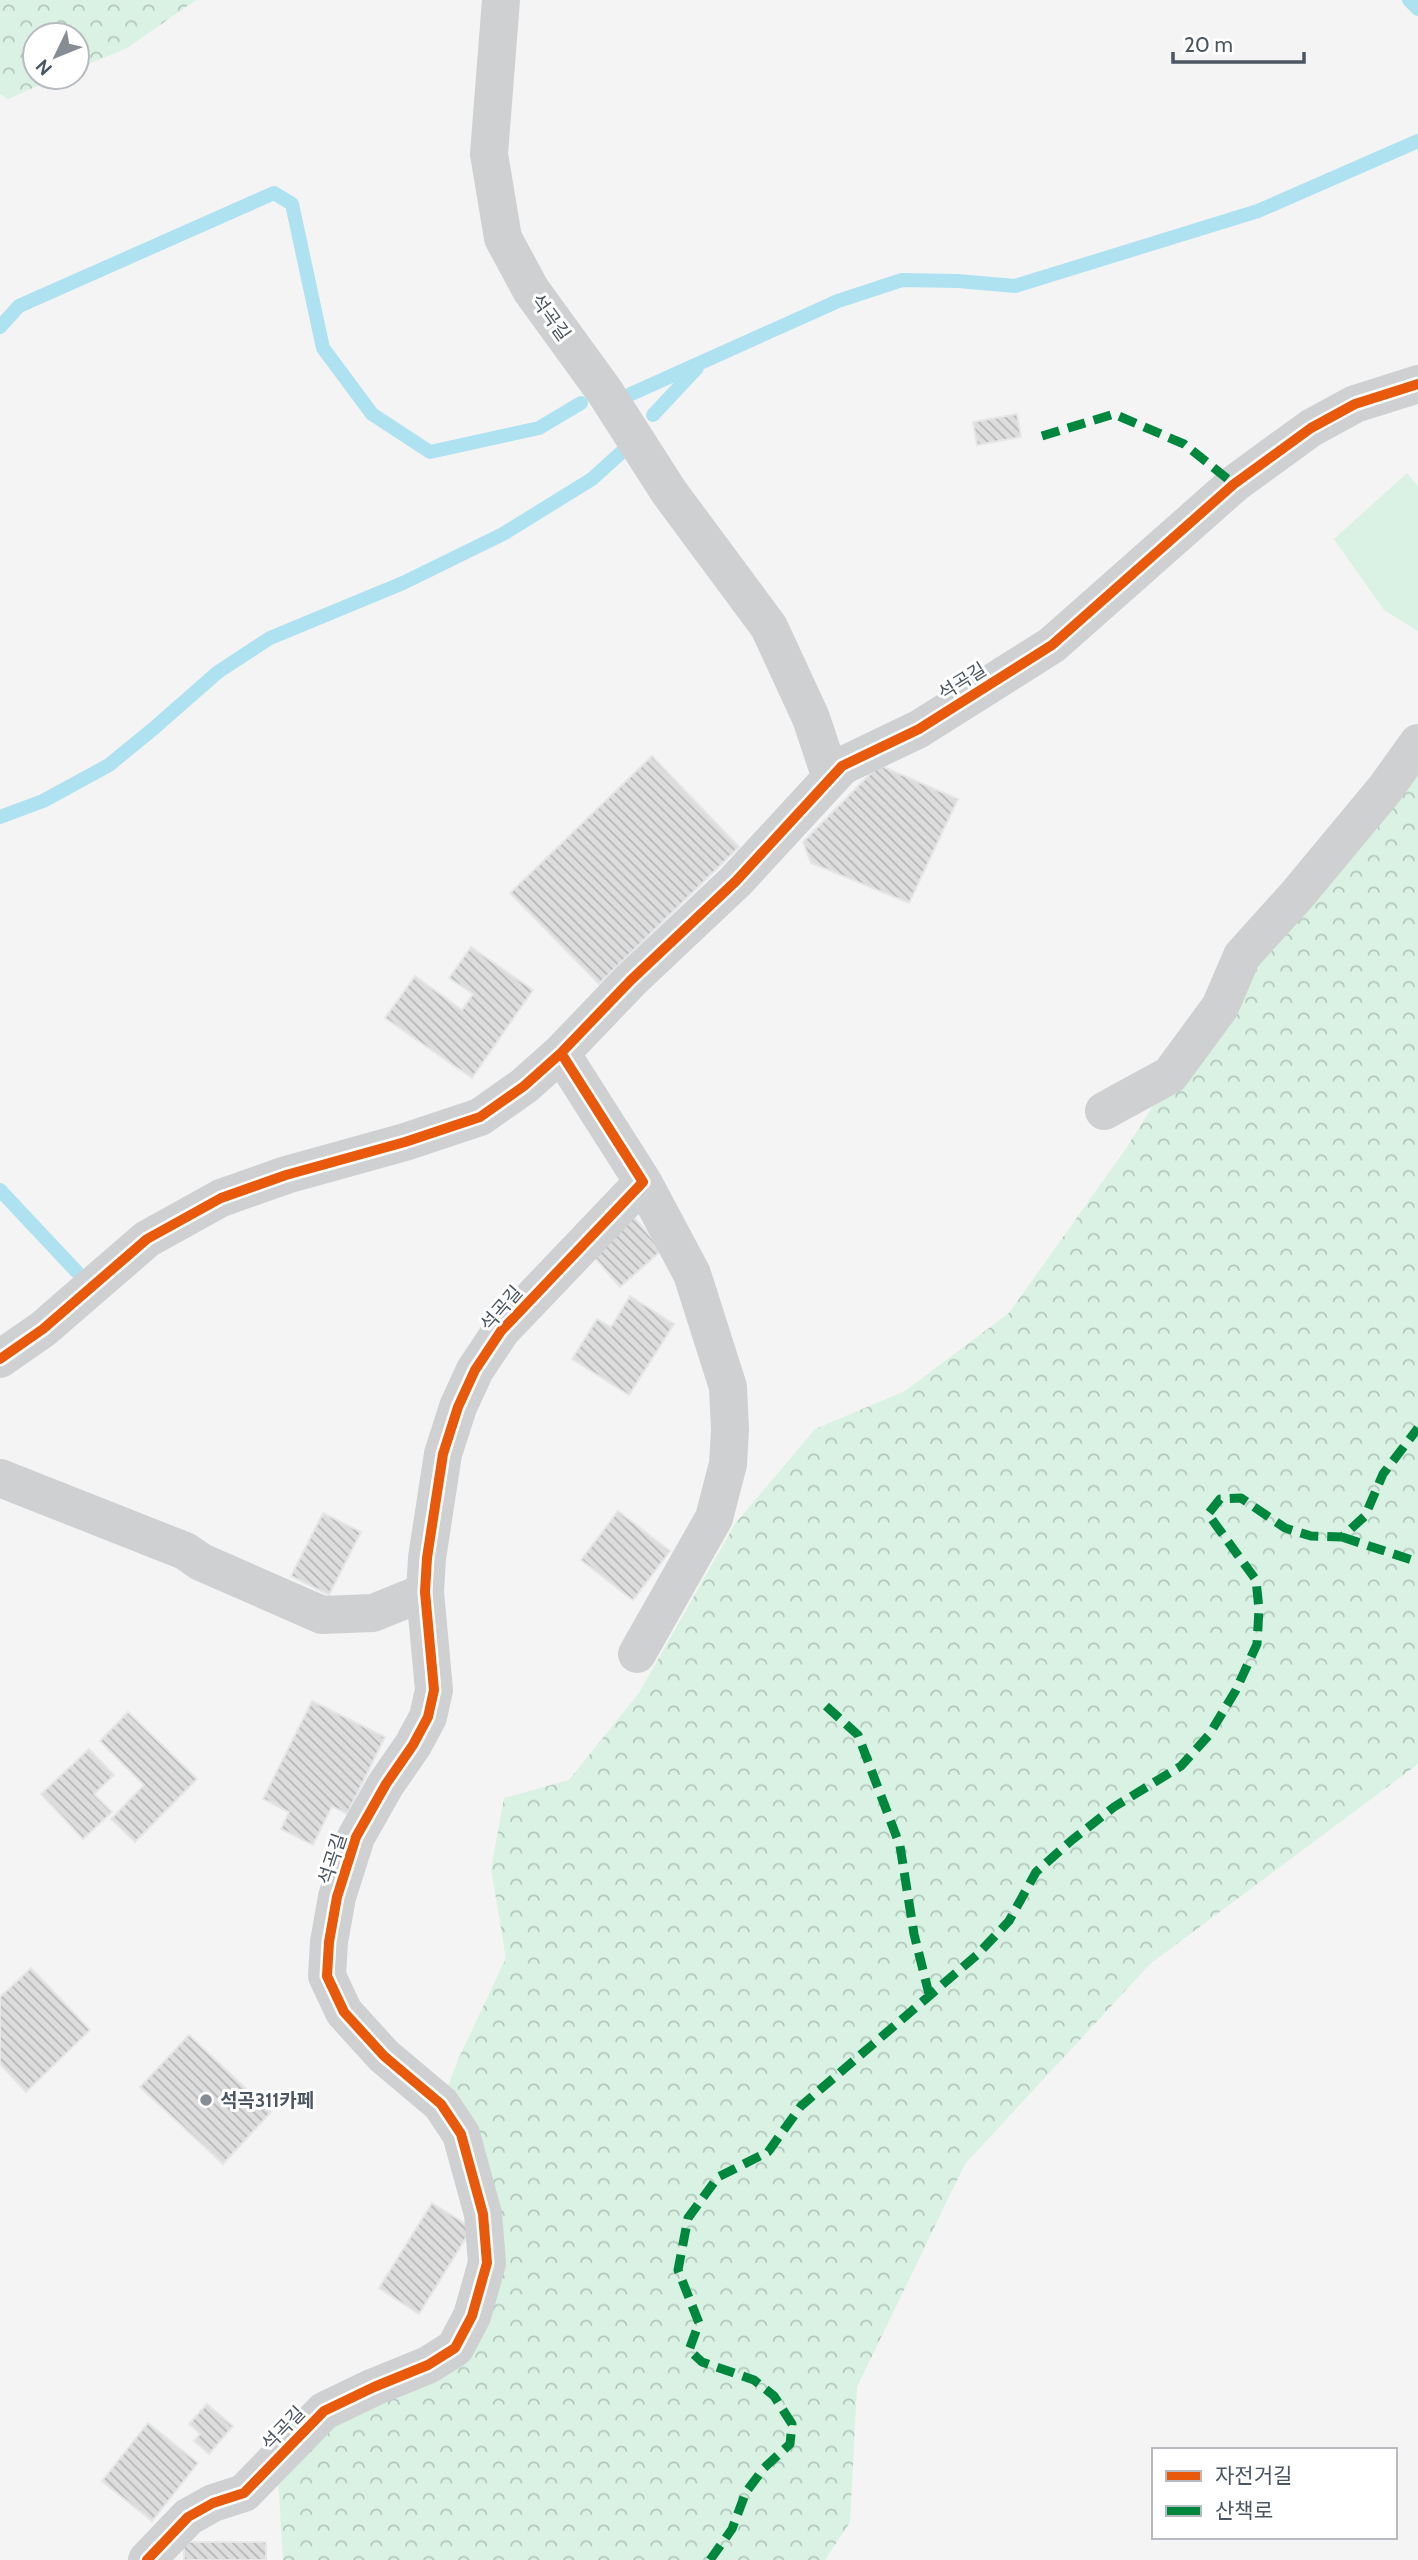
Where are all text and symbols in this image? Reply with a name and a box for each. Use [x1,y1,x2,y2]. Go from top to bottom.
north arrow [21,21,91,91]
scale bar [1173,21,1304,65]
text: 20 m [1184,32,1233,57]
text: N [31,54,57,80]
street label: 석곡길 [526,289,575,345]
street label: 석곡길 [934,658,991,705]
street label: 석곡길 [475,1281,527,1336]
street label: 석곡길 [313,1831,352,1888]
place label: 석곡311카페 [220,2089,314,2112]
marker: 석곡311카페 [198,2092,214,2108]
street label: 석곡길 [257,2401,310,2455]
legend [1152,2448,1397,2539]
text: 자전거길 [1215,2463,1292,2488]
text: 산책로 [1215,2498,1273,2523]

